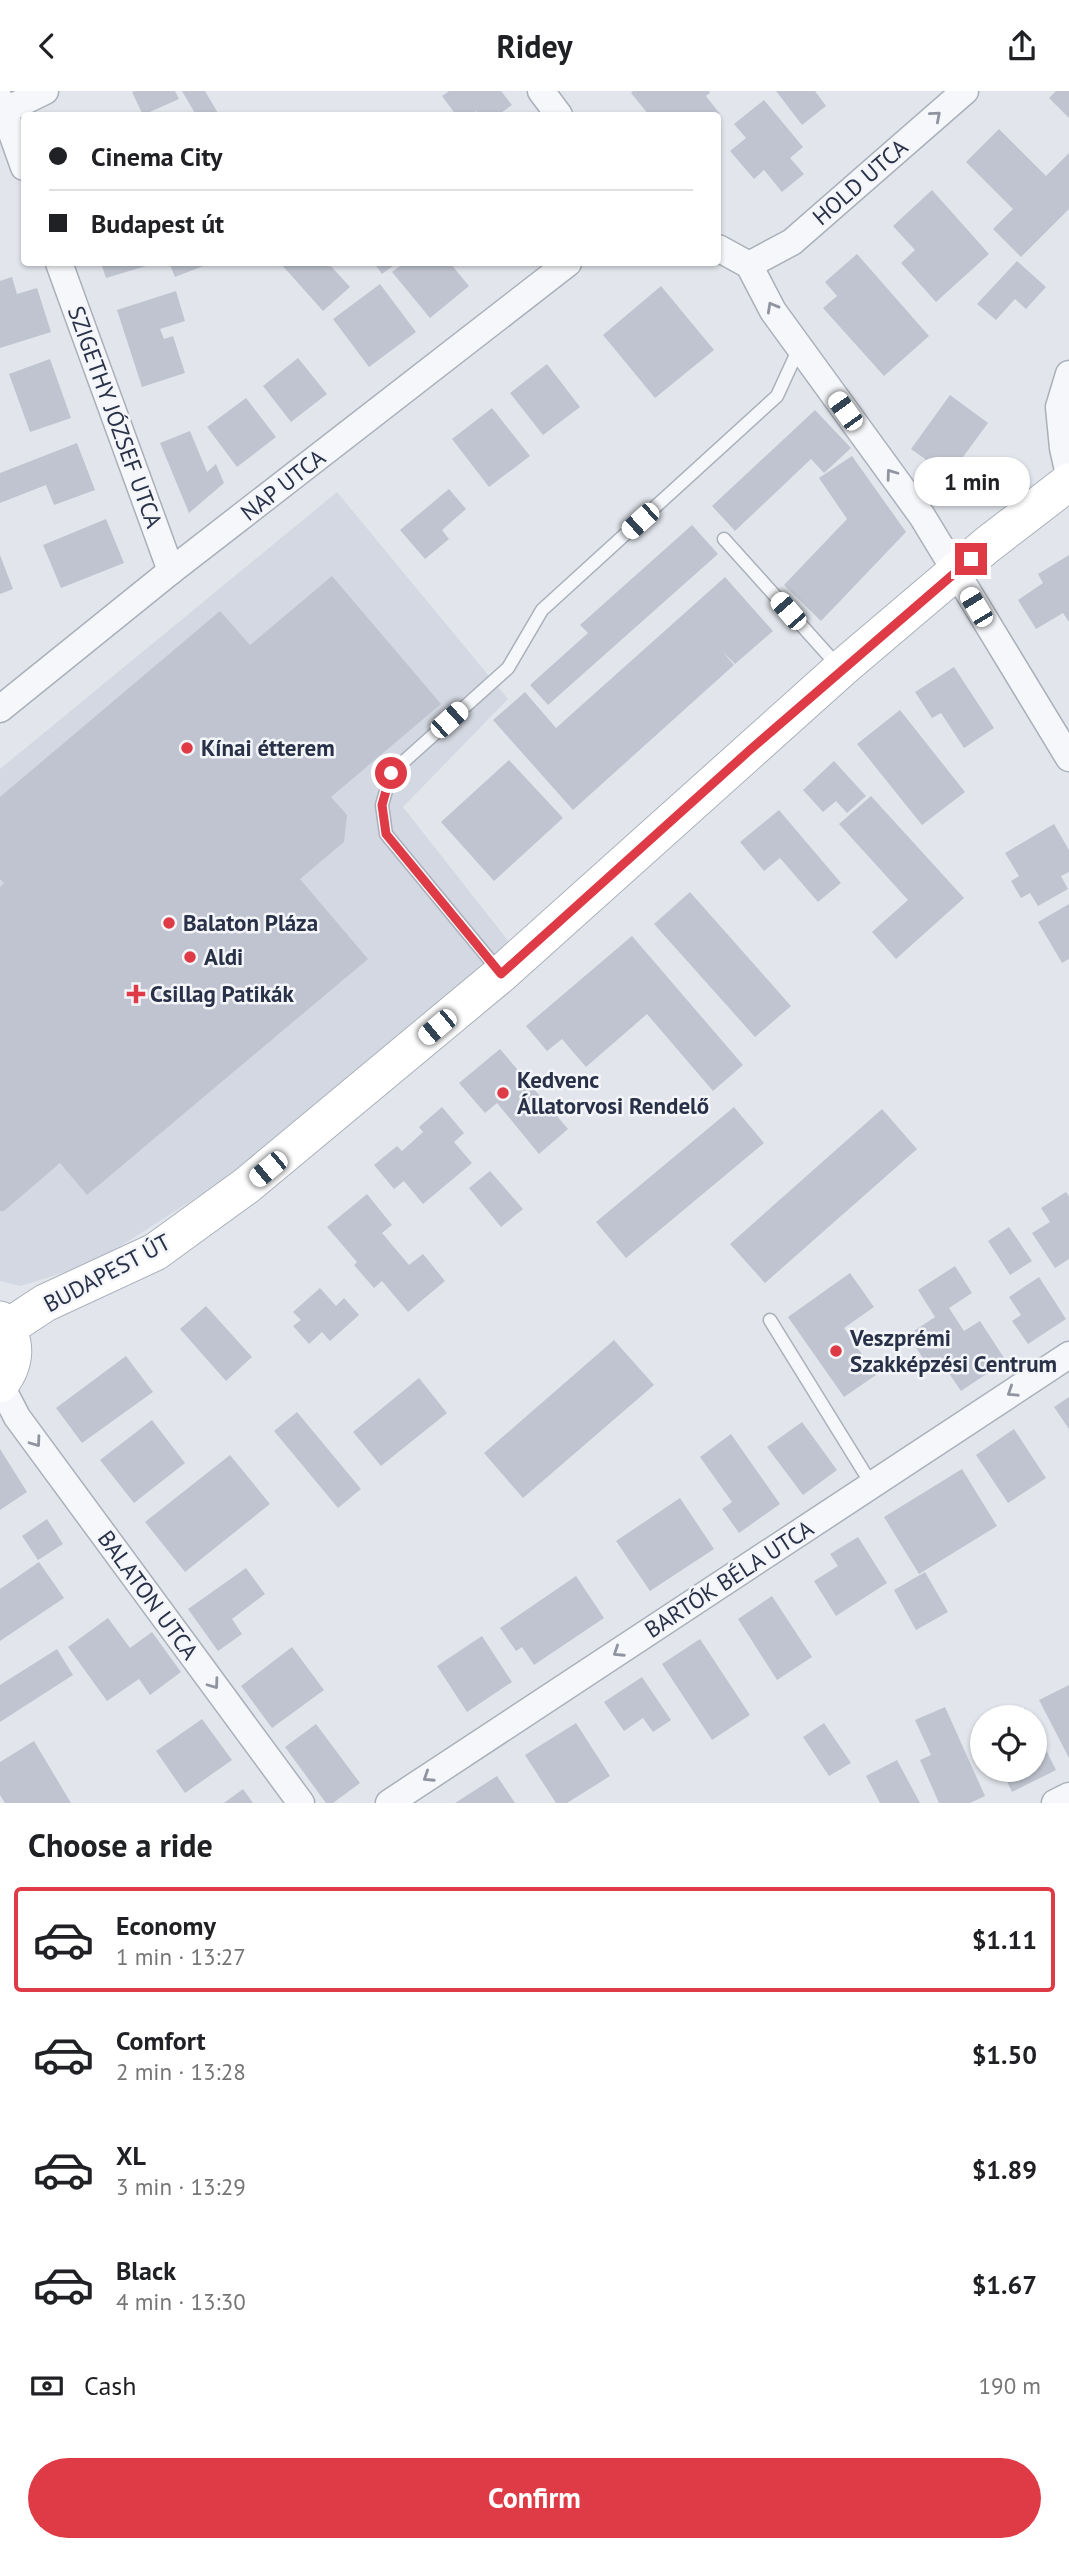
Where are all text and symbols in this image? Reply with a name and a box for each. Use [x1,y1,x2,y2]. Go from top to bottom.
text: Ridey [496,25,573,67]
icon: back [28,27,66,65]
icon: share [1003,27,1041,65]
one-way arrow [928,112,941,124]
street label: HOLD UTCA [806,132,914,231]
text: Cinema City [91,140,222,173]
text: Budapest út [91,207,224,240]
street label: SZIGETHY JÓZSEF UTCA [62,302,169,532]
one-way arrow [767,302,780,315]
car [825,388,866,434]
street label: NAP UTCA [235,442,331,527]
callout: 1 min [913,457,1029,507]
text: 1 min [944,467,1000,496]
one-way arrow [887,469,900,482]
car [618,499,663,543]
route end [955,543,987,575]
car [957,584,996,630]
car [767,588,810,634]
car [427,698,472,742]
place label: Kínai étterem [201,733,335,762]
marker: Kínai étterem [179,740,195,756]
route start [375,757,407,789]
place label: Balaton Pláza [183,908,318,937]
marker: Balaton Pláza [161,915,177,931]
place label: Aldi [204,942,243,971]
marker: Aldi [182,949,198,965]
place label: Csillag Patikák [150,979,294,1008]
marker: Csillag Patikák [128,986,144,1002]
car [415,1005,460,1049]
place label: Kedvenc Állatorvosi Rendelő [517,1065,709,1120]
marker: Kedvenc Állatorvosi Rendelő [495,1085,511,1101]
car [246,1147,291,1191]
street label: BUDAPEST ÚT [38,1227,175,1318]
place label: Veszprémi Szakképzési Centrum [849,1323,1057,1378]
marker: Veszprémi Szakképzési Centrum [828,1343,844,1359]
one-way arrow [1007,1384,1020,1396]
one-way arrow [27,1434,40,1447]
street label: BARTÓK BÉLA UTCA [639,1513,819,1644]
street label: BALATON UTCA [92,1525,205,1665]
one-way arrow [612,1644,625,1657]
one-way arrow [206,1676,218,1689]
map controls [970,1705,1047,1782]
button: locate [970,1705,1047,1782]
one-way arrow [422,1769,435,1782]
text: Choose a ride [28,1824,213,1866]
icon: car [32,1908,95,1971]
text: Economy [116,1909,216,1942]
text: $1.11 [972,1923,1037,1956]
text: 1 min · 13:27 [116,1942,246,1971]
icon: car [32,2023,95,2086]
text: Comfort [116,2024,206,2057]
text: $1.50 [972,2038,1037,2071]
text: 2 min · 13:28 [116,2057,246,2086]
icon: car [32,2138,95,2201]
text: XL [116,2139,146,2172]
text: $1.89 [972,2153,1037,2186]
text: 3 min · 13:29 [116,2172,246,2201]
icon: car [32,2253,95,2316]
text: Black [116,2254,176,2287]
text: $1.67 [972,2268,1037,2301]
text: 4 min · 13:30 [116,2287,246,2316]
icon: cash [28,2367,66,2405]
text: Cash [84,2369,136,2402]
text: 190 m [979,2371,1041,2400]
button: Confirm [28,2458,1041,2538]

